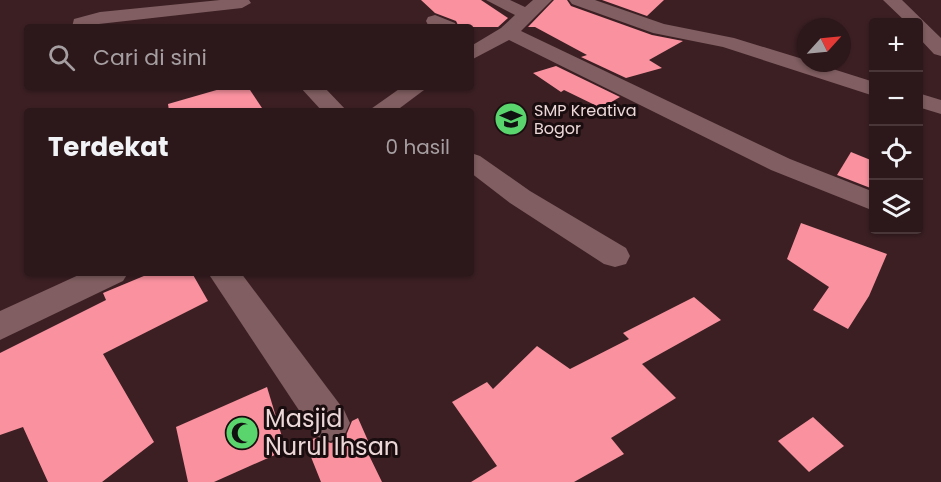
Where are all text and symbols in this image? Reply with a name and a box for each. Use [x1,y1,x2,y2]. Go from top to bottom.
north arrow [797,18,851,72]
map controls [869,18,923,234]
button: + [869,18,923,72]
search box [24,24,474,90]
icon: search [45,41,78,74]
text: Cari di sini [93,42,207,73]
button: − [869,72,923,126]
place label: SMP Kreativa Bogor [534,99,637,140]
school or university icon: SMP Kreativa Bogor [493,101,529,137]
button: locate [869,126,923,180]
text: Terdekat [48,129,168,165]
text: 0 hasil [386,133,450,161]
button: layers [869,180,923,234]
place label: Masjid Nurul Ihsan [265,402,399,463]
mosque icon: Masjid Nurul Ihsan [224,415,260,451]

